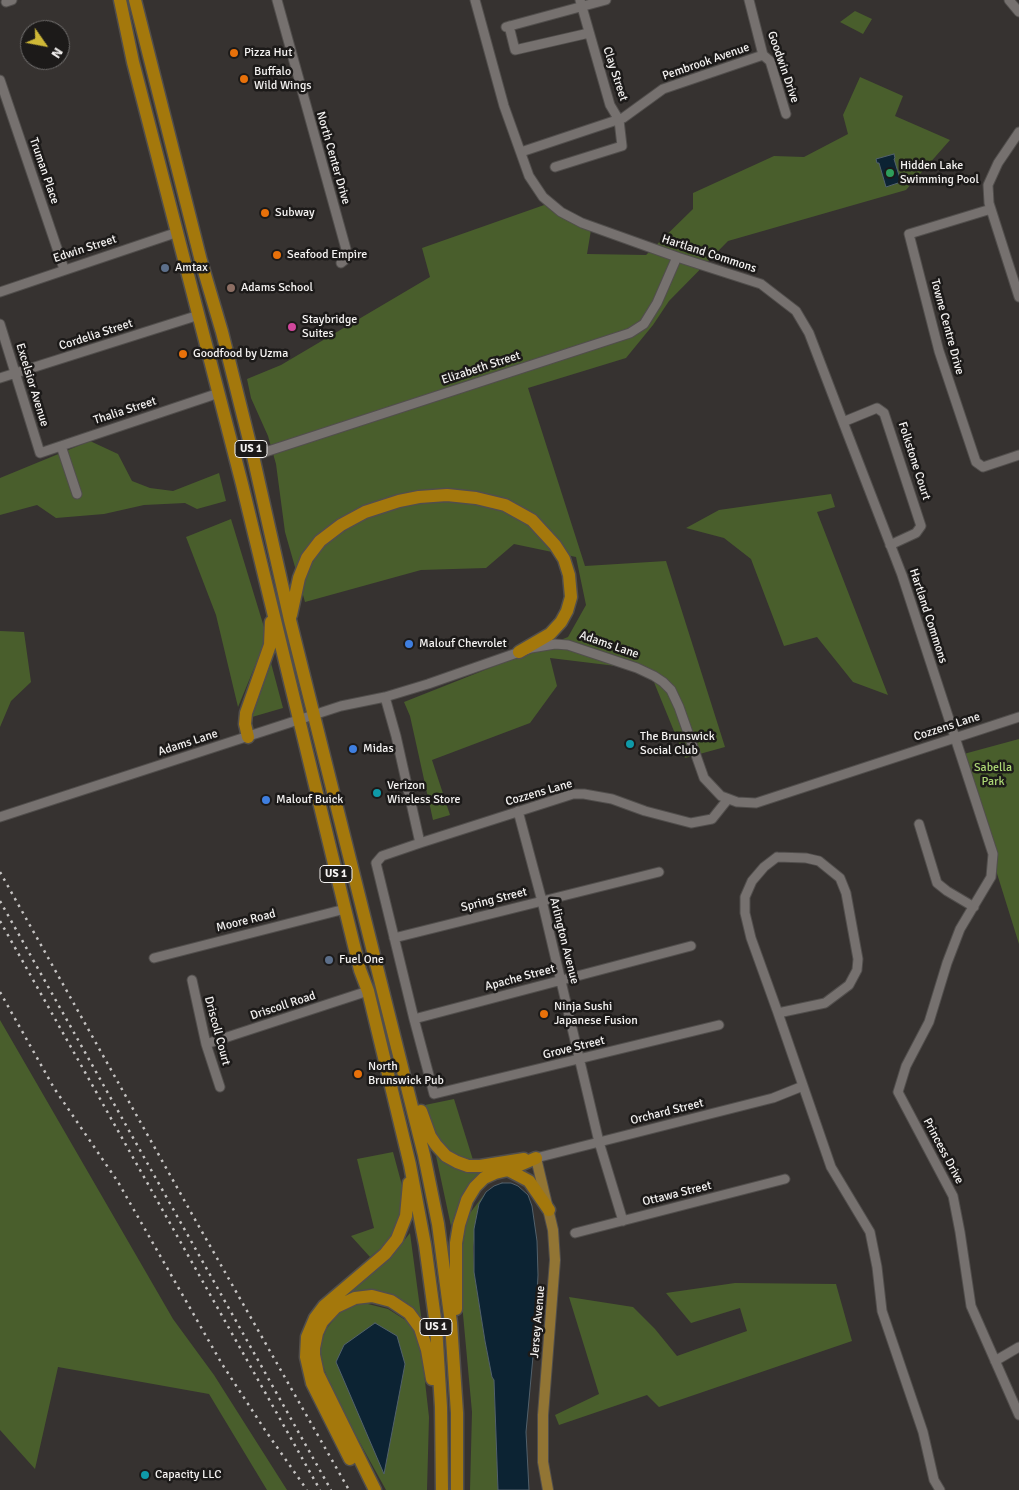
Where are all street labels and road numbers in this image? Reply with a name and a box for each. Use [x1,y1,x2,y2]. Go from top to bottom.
street label: Goodwin Drive [764,29,802,105]
street label: Pembrook Avenue [661,40,751,84]
street label: Clay Street [599,45,631,103]
street label: North Center Drive [313,110,353,206]
street label: Truman Place [26,136,62,206]
street label: Edwin Street [52,232,118,266]
street label: Hartland Commons [660,232,758,276]
street label: Towne Centre Drive [927,278,967,376]
street label: Cordelia Street [57,316,135,354]
street label: Excelsior Avenue [12,342,52,428]
street label: Elizabeth Street [440,348,522,388]
street label: Thalia Street [92,394,158,428]
street label: Folkstone Court [895,420,933,502]
road number: US 1 [235,440,267,458]
street label: Hartland Commons [906,567,950,665]
street label: Adams Lane [577,628,641,662]
street label: Cozzens Lane [912,709,982,745]
street label: Adams Lane [156,727,220,759]
street label: Cozzens Lane [504,777,574,809]
road number: US 1 [320,866,352,882]
street label: Spring Street [459,885,529,915]
street label: Arlington Avenue [546,896,582,986]
street label: Moore Road [215,907,277,935]
street label: Apache Street [483,962,557,994]
street label: Driscoll Road [248,989,318,1023]
street label: Driscoll Court [201,995,233,1067]
street label: Grove Street [542,1033,606,1063]
street label: Orchard Street [629,1096,705,1128]
street label: Princess Drive [920,1116,966,1186]
street label: Ottawa Street [641,1178,713,1210]
street label: Jersey Avenue [528,1285,548,1359]
road number: US 1 [420,1318,452,1335]

